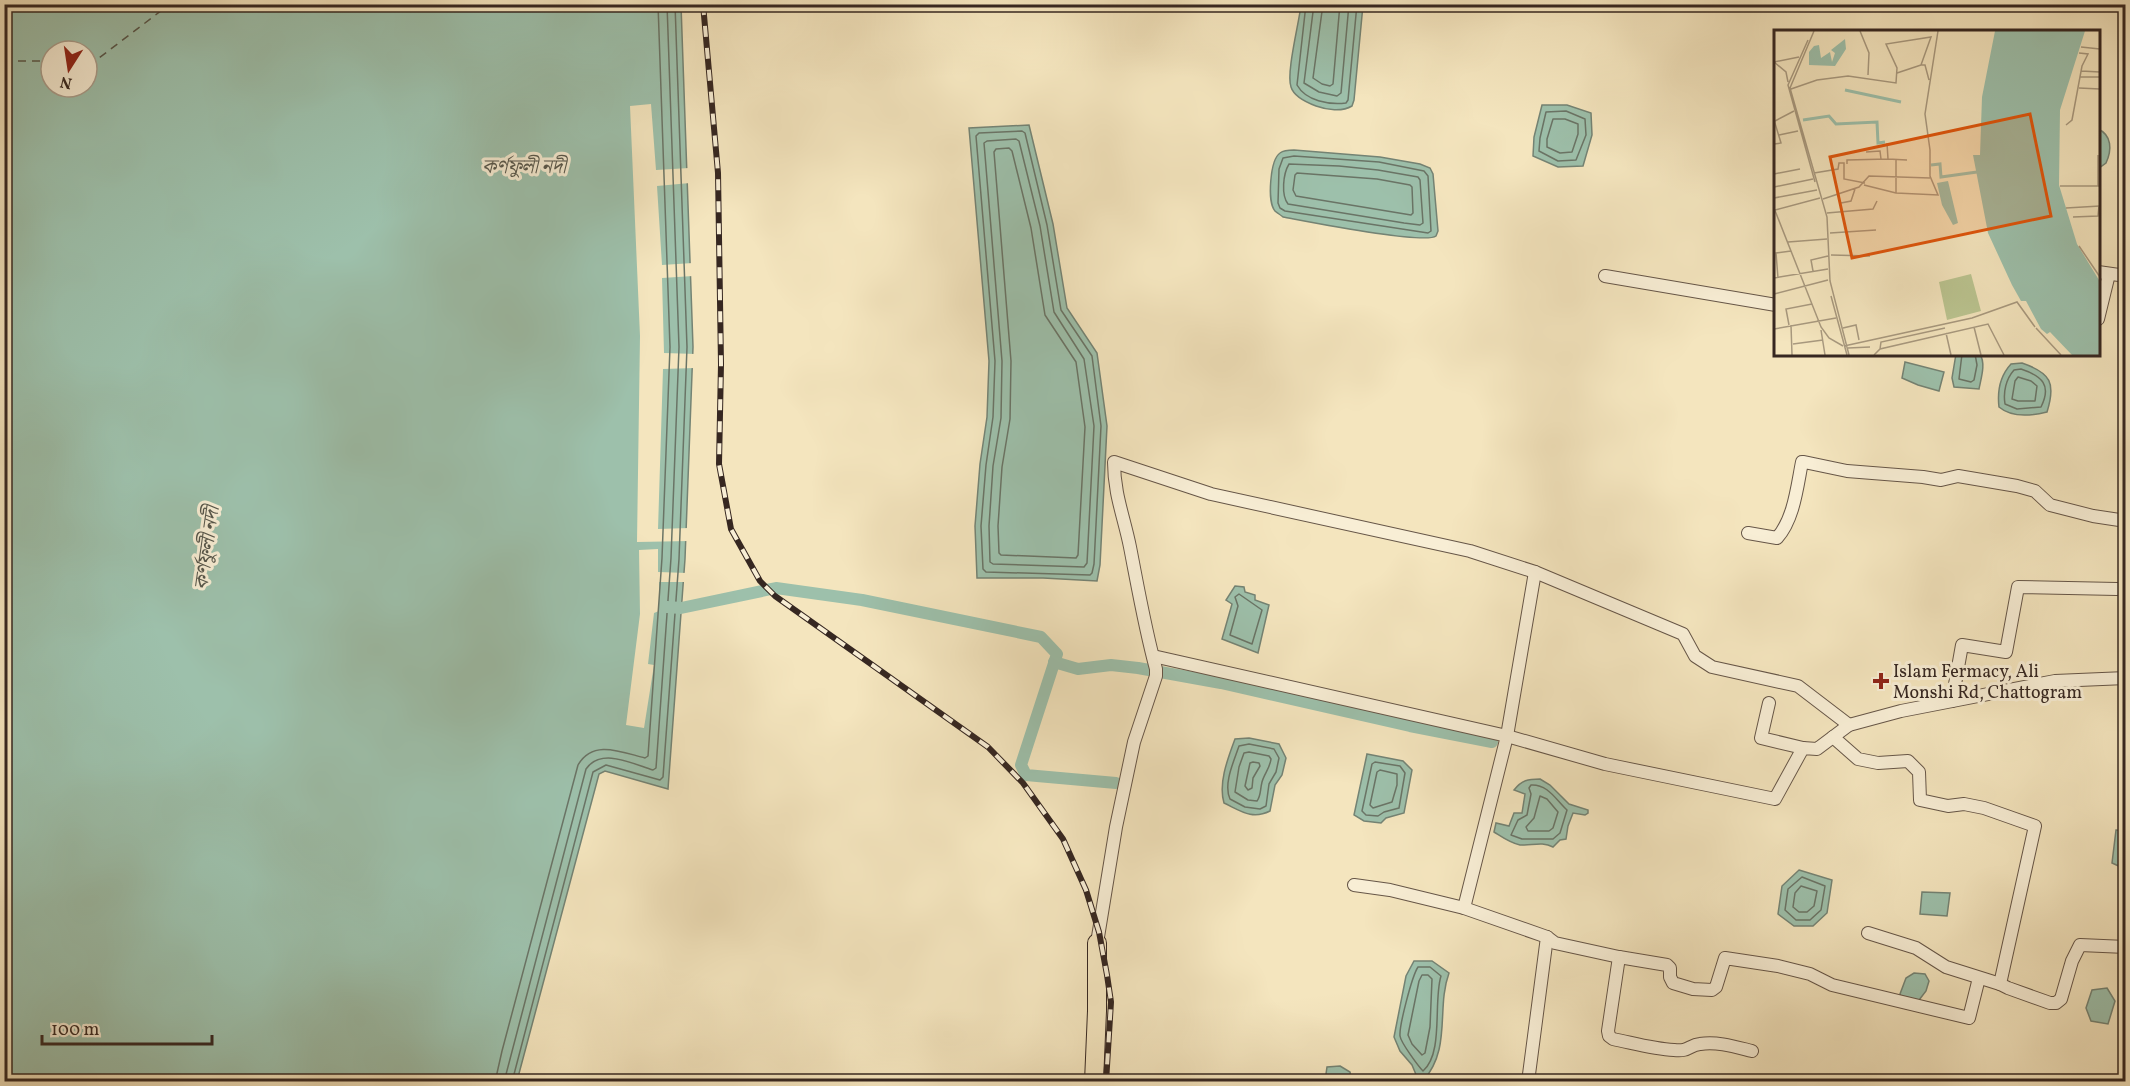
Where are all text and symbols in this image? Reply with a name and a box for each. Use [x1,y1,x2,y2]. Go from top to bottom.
inset map [1774,30,2100,356]
north arrow [39,39,99,99]
text: N [58,70,74,94]
water label: কর্ণফুলী নদী [482,154,568,182]
water label: কর্ণফুলী নদী [188,503,228,592]
place label: Islam Fermacy, Ali Monshi Rd, Chattogram [1893,660,2082,706]
marker: Islam Fermacy, Ali Monshi Rd, Chattogram [1874,674,1888,688]
scale bar [42,1008,212,1046]
text: 100 m [51,1018,100,1043]

